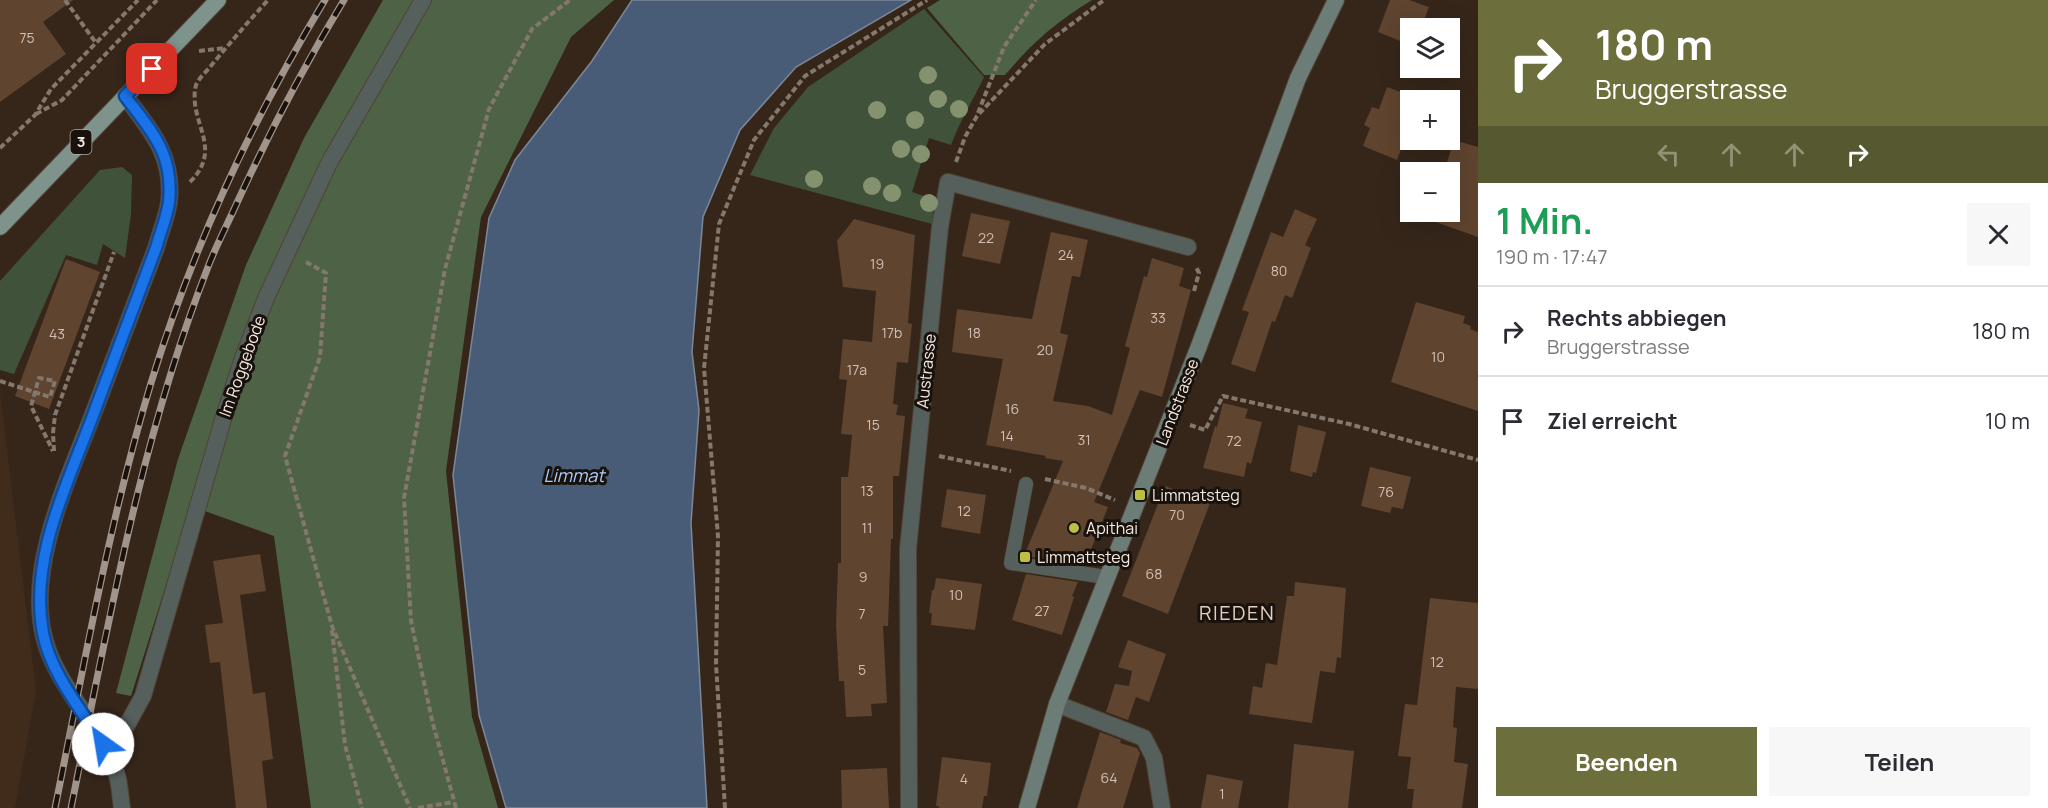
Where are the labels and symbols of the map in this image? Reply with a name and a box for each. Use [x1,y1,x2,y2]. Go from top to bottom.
house number: 75 [19,28,35,47]
pin [126,43,177,94]
road number: 3 [70,130,92,154]
house number: 22 [978,228,994,247]
house number: 24 [1058,245,1074,264]
house number: 19 [870,254,884,273]
house number: 80 [1271,261,1287,280]
house number: 33 [1150,308,1166,327]
street label: Im Roggebode [214,312,270,420]
house number: 17b [882,323,902,342]
house number: 18 [967,323,981,342]
house number: 43 [49,324,65,343]
street label: Austrasse [911,333,941,409]
house number: 20 [1037,340,1053,359]
house number: 10 [1431,347,1445,366]
street label: Landstrasse [1150,355,1204,449]
house number: 17a [847,360,867,379]
house number: 16 [1005,399,1019,418]
house number: 15 [866,415,880,434]
house number: 14 [1000,426,1014,445]
house number: 31 [1077,430,1091,449]
house number: 72 [1226,431,1242,450]
water label: Limmat [543,463,606,487]
house number: 13 [860,481,874,500]
house number: 76 [1378,482,1394,501]
place label: Limmatsteg [1152,484,1240,506]
marker: Limmatsteg [1133,488,1147,502]
house number: 12 [957,501,971,520]
house number: 70 [1169,505,1185,524]
place label: Apithai [1086,517,1138,539]
house number: 11 [862,518,872,537]
marker: Apithai [1067,521,1081,535]
place label: Limmattsteg [1037,546,1130,568]
marker: Limmattsteg [1018,550,1032,564]
house number: 68 [1146,564,1162,583]
house number: 9 [859,567,867,586]
house number: 10 [949,585,963,604]
district label: RIEDEN [1199,599,1275,626]
house number: 27 [1034,601,1050,620]
house number: 7 [858,604,866,623]
house number: 12 [1430,652,1444,671]
house number: 5 [858,660,866,679]
position arrow [71,712,135,776]
house number: 64 [1101,768,1117,787]
house number: 4 [960,769,968,788]
house number: 1 [1219,784,1225,803]

